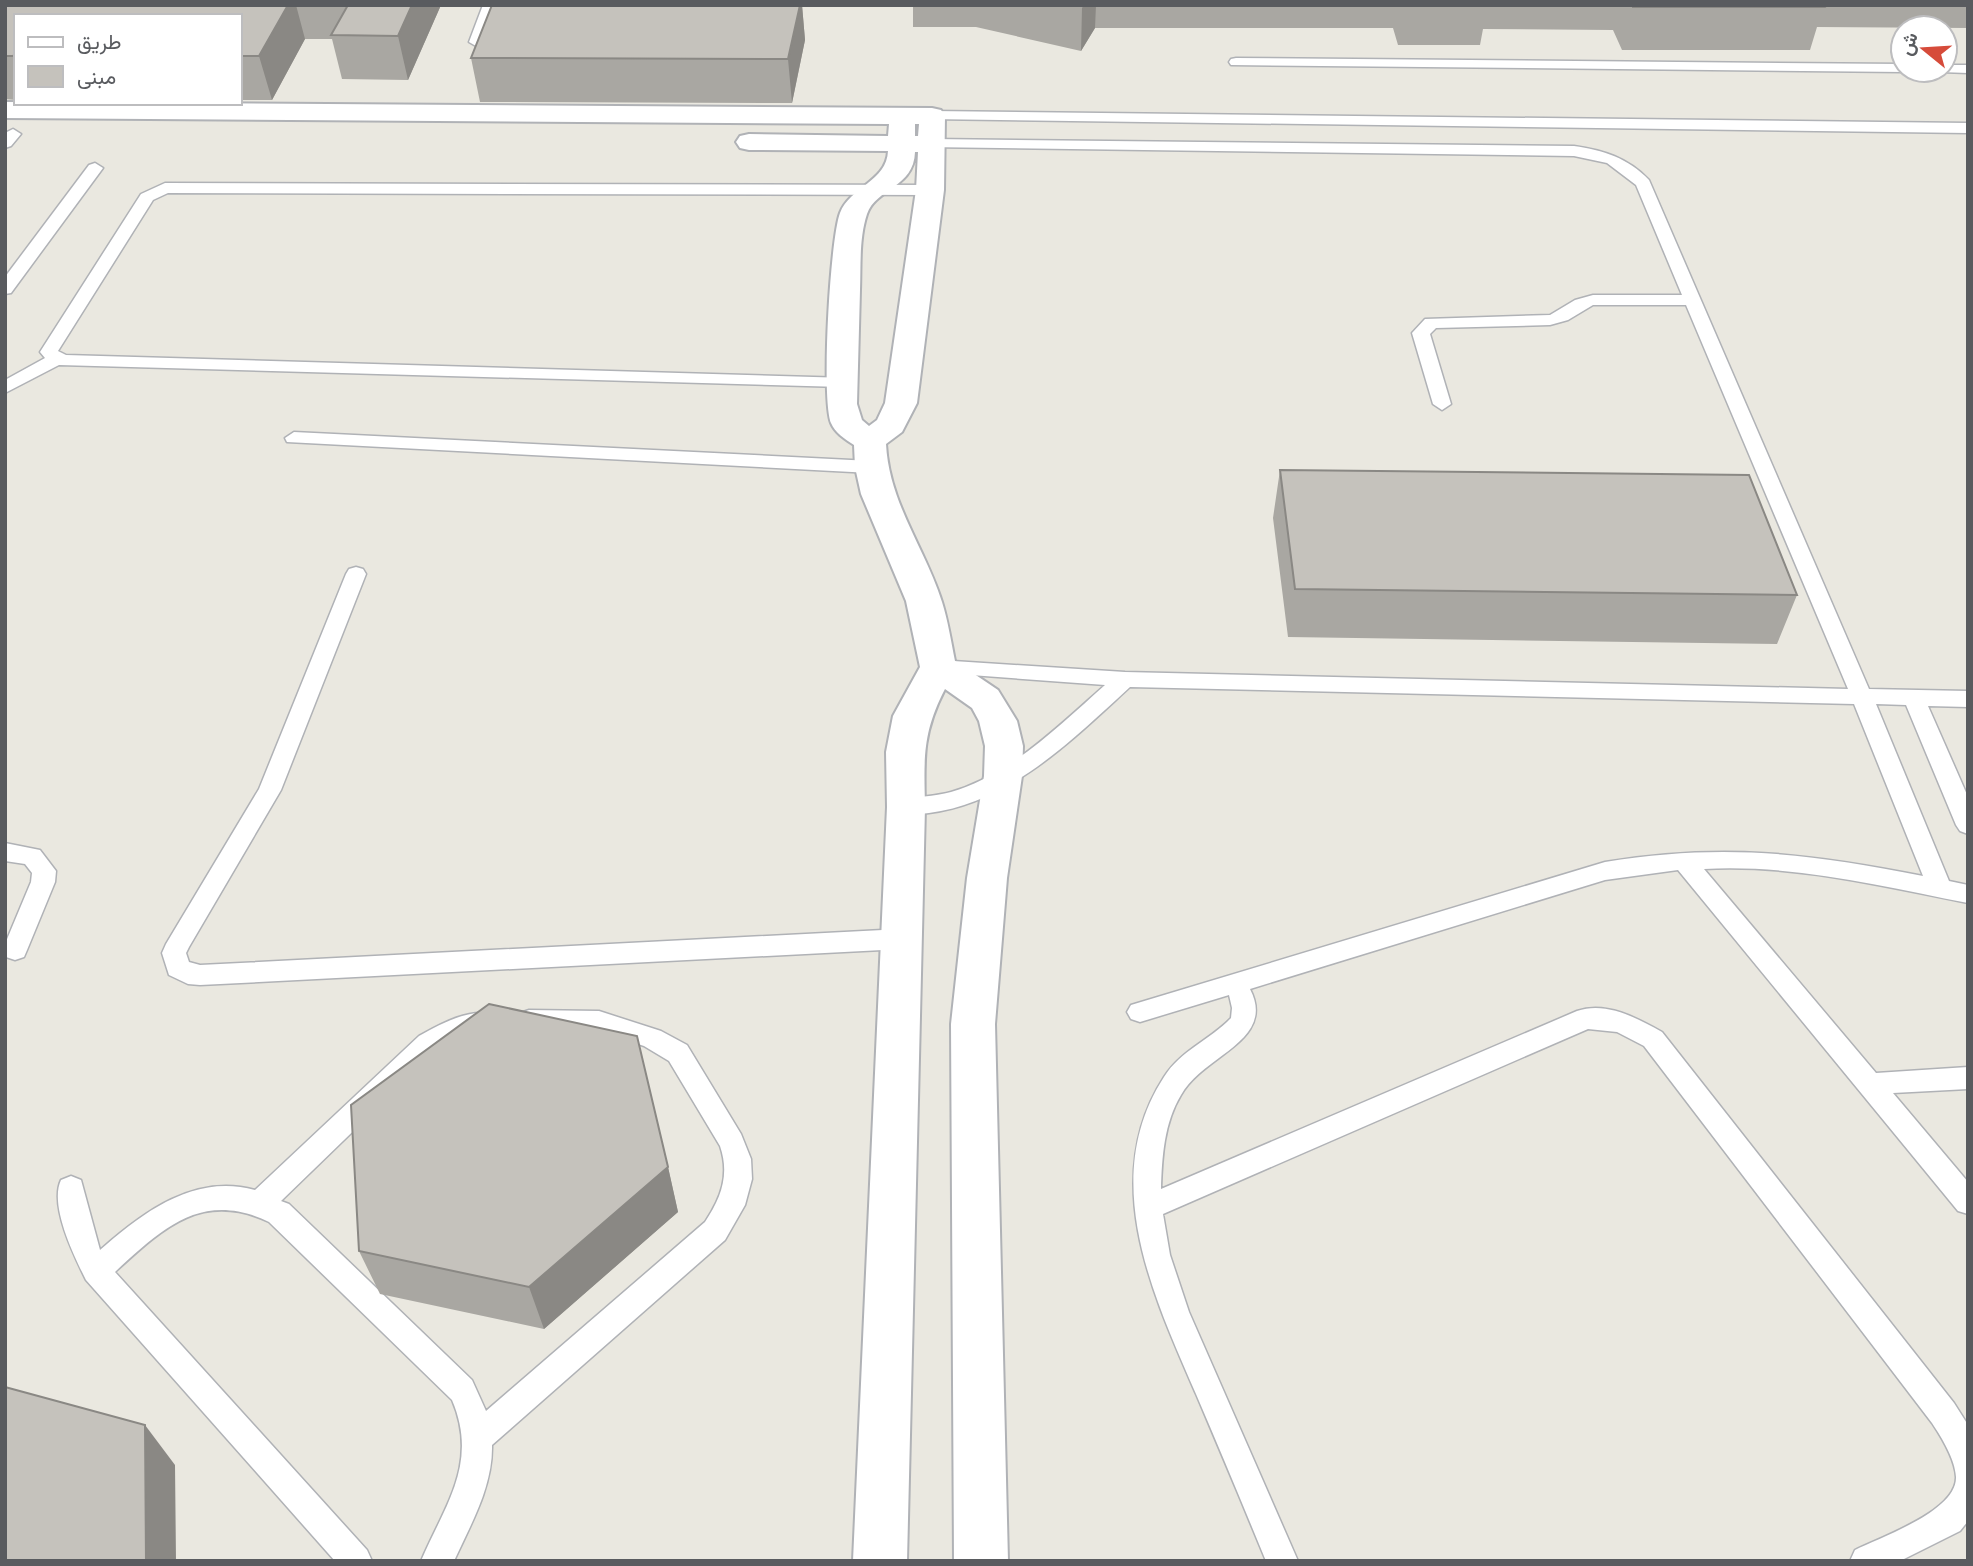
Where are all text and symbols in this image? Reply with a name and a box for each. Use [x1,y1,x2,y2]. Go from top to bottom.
legend [14,14,242,105]
north arrow [1889,14,1959,84]
text: طريق [77,29,122,55]
text: ش [1894,29,1923,58]
text: مبنى [77,64,116,89]

